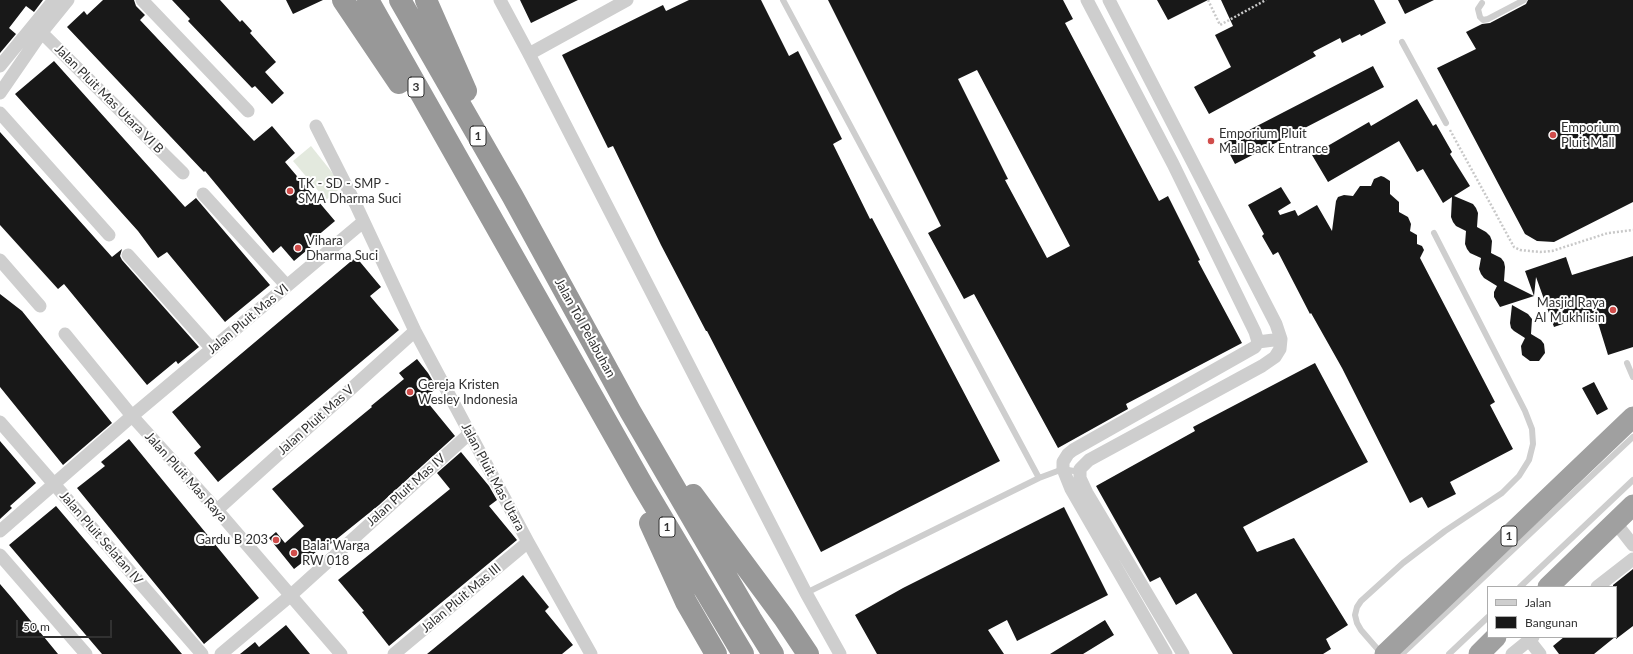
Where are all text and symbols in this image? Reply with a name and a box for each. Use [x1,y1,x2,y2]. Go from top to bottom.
street label: Jalan Pluit Mas Utara VI B [51,41,167,157]
road number: 3 [408,77,424,97]
place label: Emporium Pluit Mall [1561,120,1619,151]
road number: 1 [470,126,486,146]
place label: Emporium Pluit Mall Back Entrance [1219,126,1328,157]
marker: Emporium Pluit Mall [1548,130,1558,140]
marker: Emporium Pluit Mall Back Entrance [1206,136,1216,146]
place label: TK - SD - SMP - SMA Dharma Suci [298,176,401,207]
marker: TK - SD - SMP - SMA Dharma Suci [285,186,295,196]
place label: Vihara Dharma Suci [306,233,378,264]
marker: Vihara Dharma Suci [293,243,303,253]
street label: Jalan Tol Pelabuhan [551,276,619,380]
street label: Jalan Pluit Mas VI [204,281,292,357]
place label: Masjid Raya Al Mukhlisin [1535,295,1605,326]
marker: Masjid Raya Al Mukhlisin [1608,305,1618,315]
place label: Gereja Kristen Wesley Indonesia [418,377,518,408]
street label: Jalan Pluit Mas V [275,382,357,458]
marker: Gereja Kristen Wesley Indonesia [405,387,415,397]
street label: Jalan Pluit Mas Utara [458,420,528,534]
street label: Jalan Pluit Mas Raya [142,429,230,525]
street label: Jalan Pluit Mas IV [363,451,449,529]
street label: Jalan Pluit Selatan IV [56,488,146,588]
road number: 1 [659,517,675,537]
road number: 1 [1501,526,1517,546]
place label: Gardu B 203 [195,532,268,548]
marker: Gardu B 203 [271,535,281,545]
place label: Balai Warga RW 018 [302,538,370,569]
marker: Balai Warga RW 018 [289,548,299,558]
street label: Jalan Pluit Mas III [418,560,504,636]
legend [1487,586,1617,638]
text: Jalan [1525,595,1551,610]
scale bar [18,612,114,638]
text: Bangunan [1525,615,1578,630]
text: 50 m [23,619,50,634]

